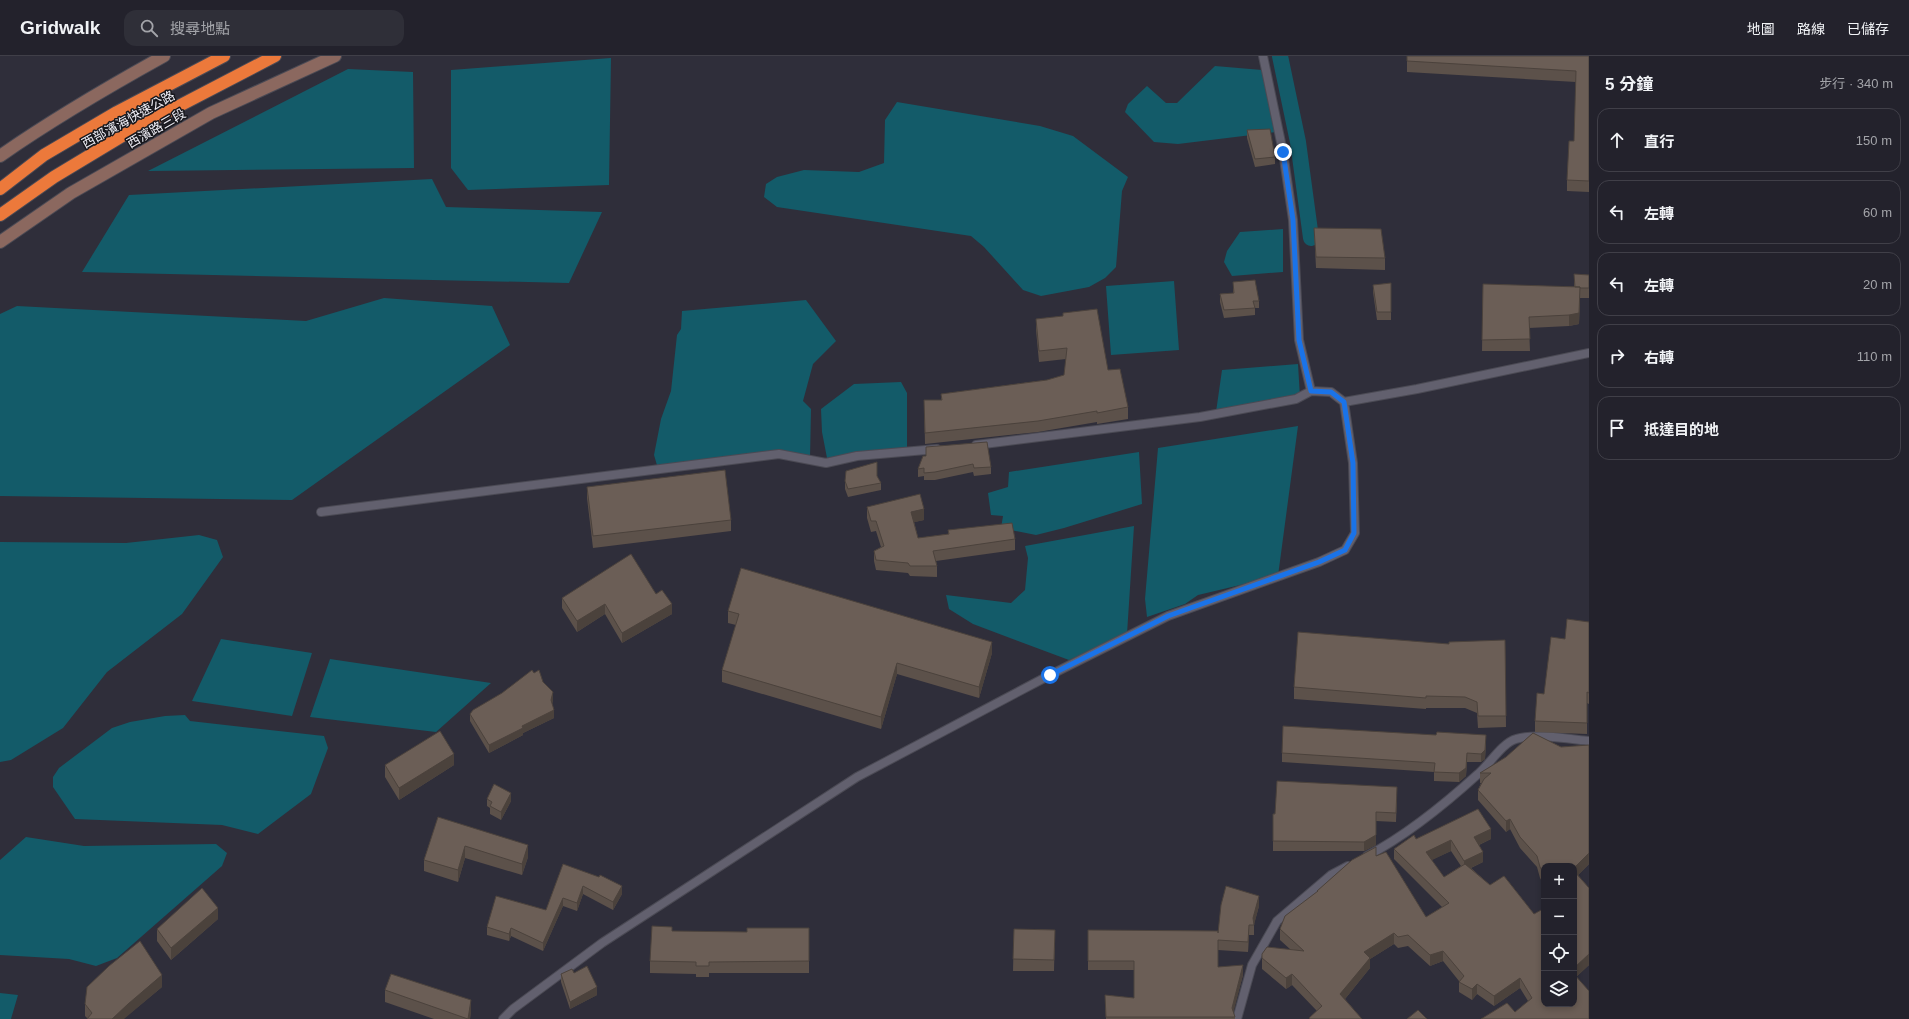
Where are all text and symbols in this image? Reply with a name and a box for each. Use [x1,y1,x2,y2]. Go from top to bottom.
search box [124,10,404,46]
text: Gridwalk [20,17,100,38]
icon: search [138,17,160,39]
text: 搜尋地點 [170,20,230,37]
text: 地圖 [1747,21,1775,37]
text: 路線 [1797,21,1825,37]
text: 已儲存 [1847,21,1889,37]
text: 5 分鐘 [1605,75,1653,94]
text: 步行 · 340 m [1819,76,1893,91]
street label: 西部濱海快速公路 [79,88,177,151]
street label: 西濱路三段 [124,106,188,151]
icon: ahead [1606,129,1628,151]
text: 直行 [1644,133,1674,150]
text: 150 m [1856,133,1892,148]
route end [1274,143,1292,161]
icon: left [1606,201,1628,223]
text: 左轉 [1644,205,1674,222]
text: 60 m [1863,205,1892,220]
icon: left [1606,273,1628,295]
text: 左轉 [1644,277,1674,294]
text: 20 m [1863,277,1892,292]
icon: right [1606,345,1628,367]
text: 右轉 [1644,349,1674,366]
text: 110 m [1857,349,1892,364]
icon: arrive [1606,417,1628,439]
text: 抵達目的地 [1644,421,1719,438]
route start [1041,666,1059,684]
map controls [1541,863,1577,1007]
button: + [1541,863,1577,899]
button: − [1541,899,1577,935]
button: locate [1541,935,1577,971]
button: layers [1541,971,1577,1007]

